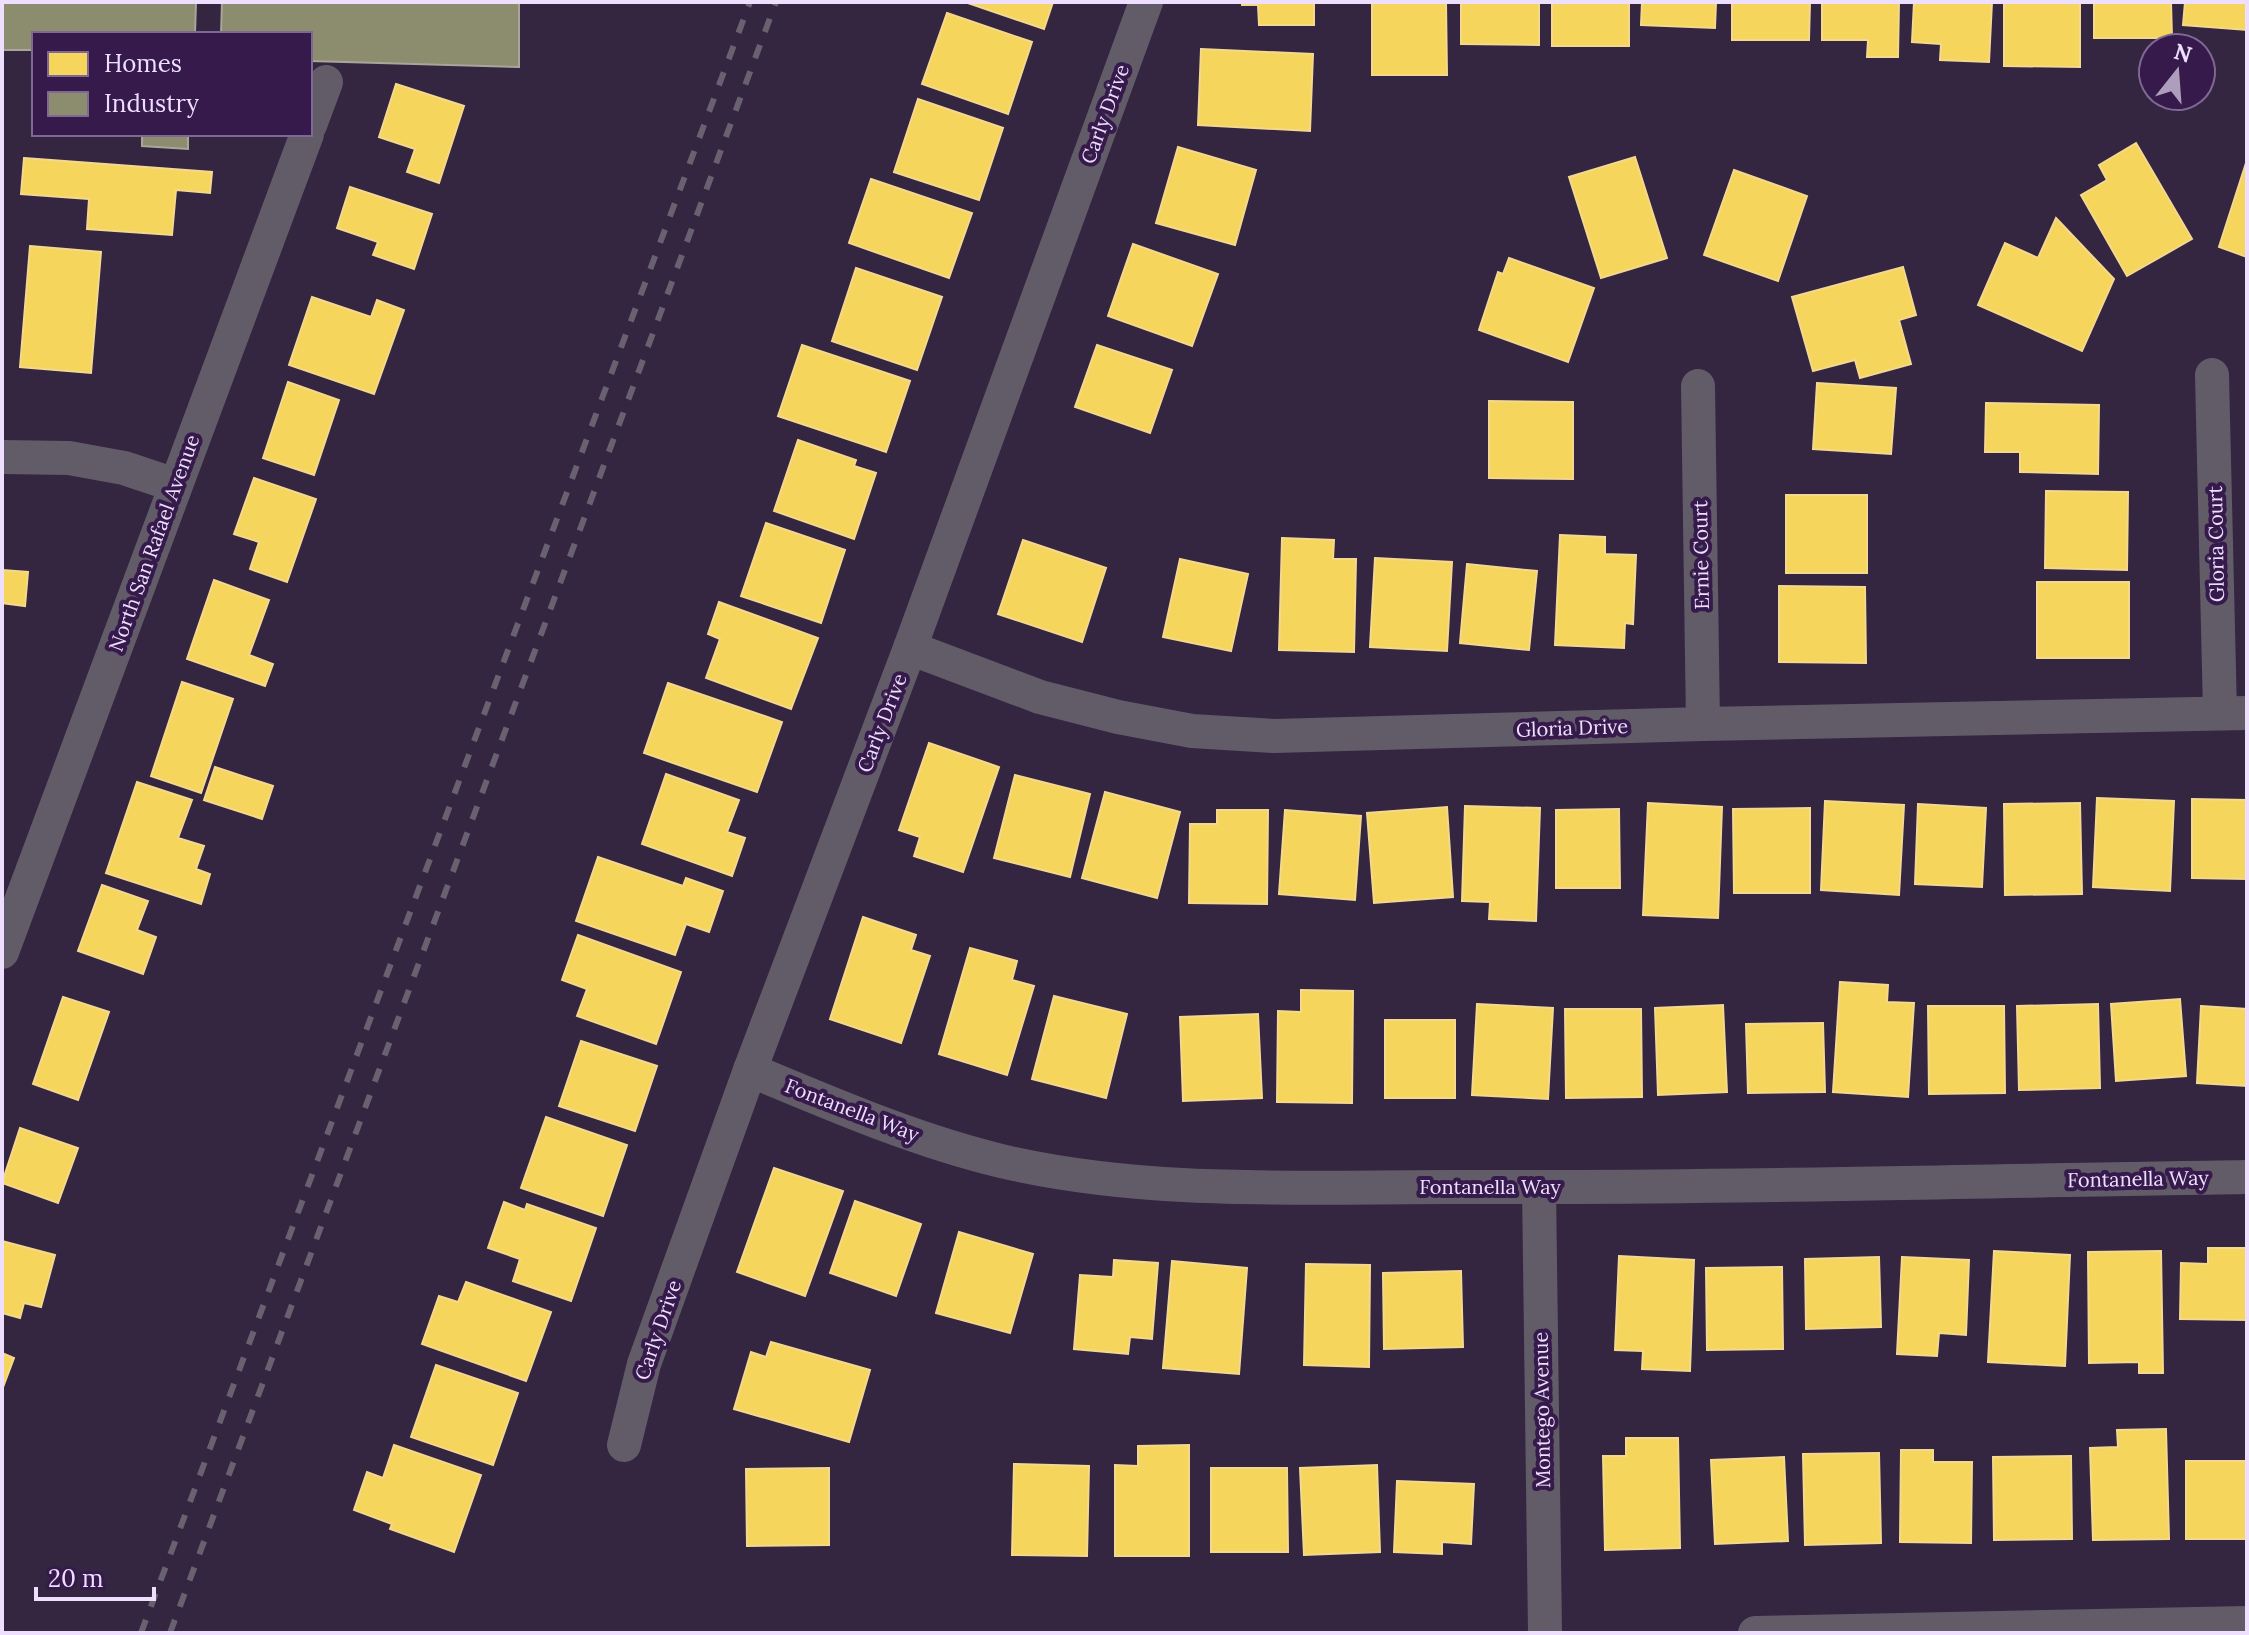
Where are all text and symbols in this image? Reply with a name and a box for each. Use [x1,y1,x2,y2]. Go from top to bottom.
legend [32,32,312,136]
north arrow [2137,32,2217,112]
text: N [2171,37,2195,69]
text: Homes [104,48,182,79]
street label: Carly Drive [1075,61,1134,167]
text: Industry [104,88,199,119]
street label: North San Rafael Avenue [103,431,204,655]
street label: Gloria Court [2202,485,2229,602]
street label: Ernie Court [1687,500,1714,610]
street label: Carly Drive [851,670,912,776]
street label: Gloria Drive [1515,713,1629,742]
street label: Fontanella Way [782,1072,923,1147]
street label: Fontanella Way [2067,1165,2209,1192]
street label: Fontanella Way [1419,1174,1561,1199]
street label: Carly Drive [629,1276,686,1383]
street label: Montego Avenue [1528,1332,1555,1488]
scale bar [36,1551,154,1601]
text: 20 m [48,1563,104,1594]

